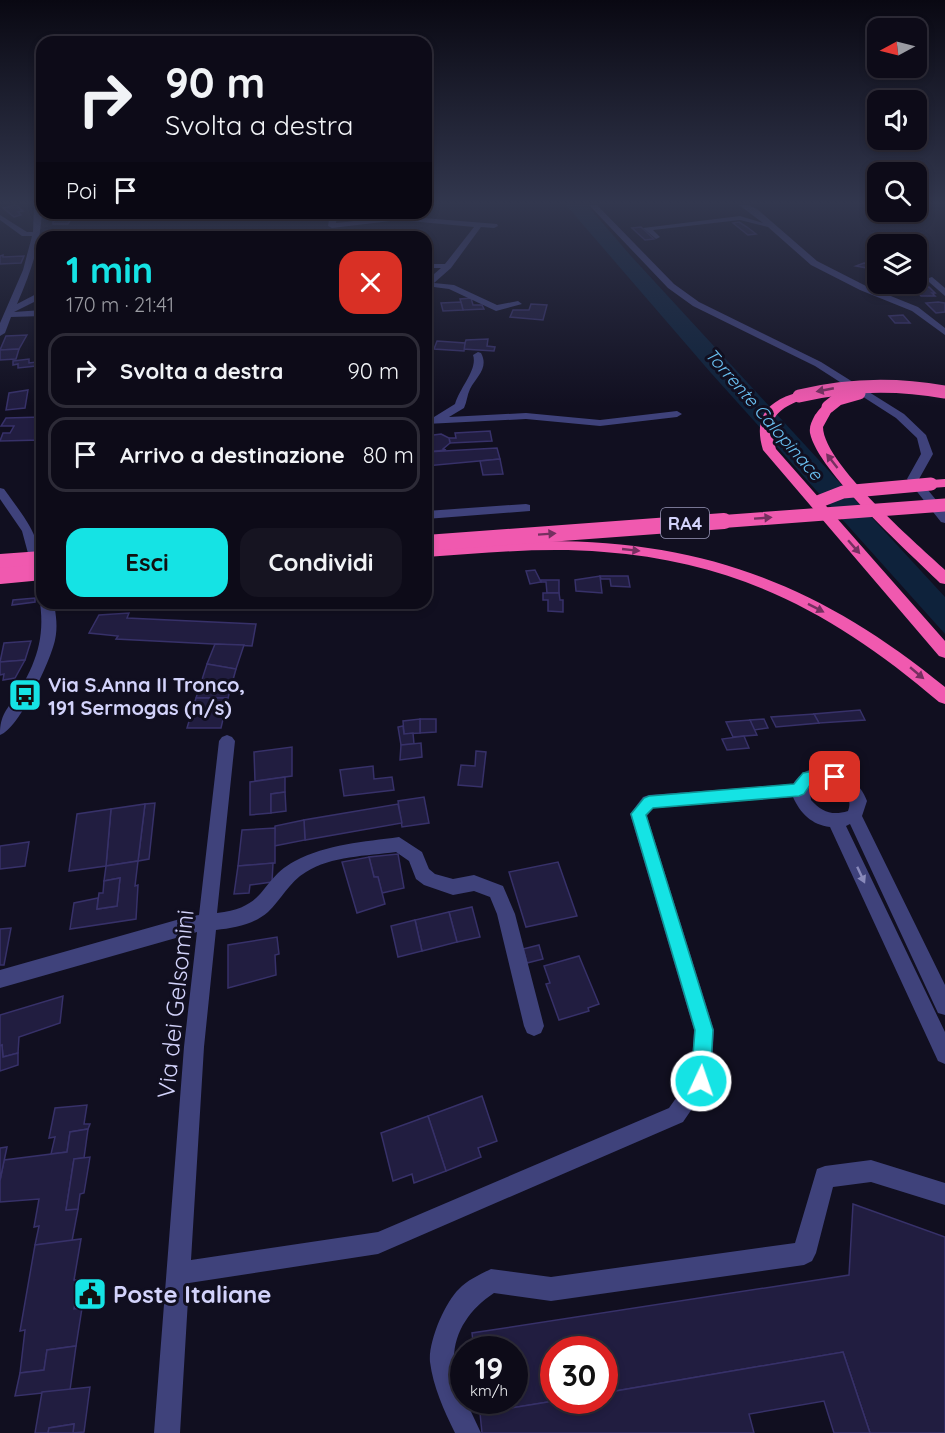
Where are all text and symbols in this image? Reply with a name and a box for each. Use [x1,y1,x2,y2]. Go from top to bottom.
north arrow [867,18,927,78]
map controls [867,18,927,294]
text: 90 m [165,56,265,109]
icon: right [66,60,144,138]
button: sound [867,90,927,150]
text: Svolta a destra [165,108,353,142]
button: search [867,162,927,222]
icon: arrive [109,174,142,207]
text: Poi [66,177,97,205]
button: layers [867,234,927,294]
text: 1 min [66,247,153,292]
button: close [339,251,402,314]
text: 170 m · 21:41 [66,292,174,317]
water label: Torrente Calopinace [700,343,828,485]
icon: right [69,354,102,387]
text: Svolta a destra [120,357,283,385]
text: 90 m [348,357,399,385]
one-way arrow [815,386,834,395]
icon: arrive [69,438,102,471]
text: Arrivo a destinazione [120,441,345,469]
text: 80 m [363,441,414,469]
one-way arrow [826,454,838,469]
road number: RA4 [661,508,709,538]
one-way arrow [753,513,772,522]
button: Esci [66,528,228,597]
button: Condividi [240,528,402,597]
one-way arrow [538,529,557,539]
one-way arrow [847,539,860,554]
one-way arrow [622,545,641,555]
one-way arrow [808,603,825,612]
one-way arrow [909,667,925,680]
place label: Via S.Anna II Tronco, 191 Sermogas (n/s) [48,672,245,720]
bus stop icon: Via S.Anna II Tronco, 191 Sermogas (n/s) [7,677,43,713]
pin [809,751,860,802]
icon: arrive [818,760,851,793]
one-way arrow [856,866,865,883]
street label: Via dei Gelsomini [150,908,200,1100]
position arrow [669,1049,733,1113]
public building icon: Poste Italiane [72,1276,108,1312]
place label: Poste Italiane [113,1279,272,1309]
speed limit sign: 30 [540,1336,618,1414]
text: 19 [475,1349,503,1387]
text: km/h [470,1381,508,1400]

